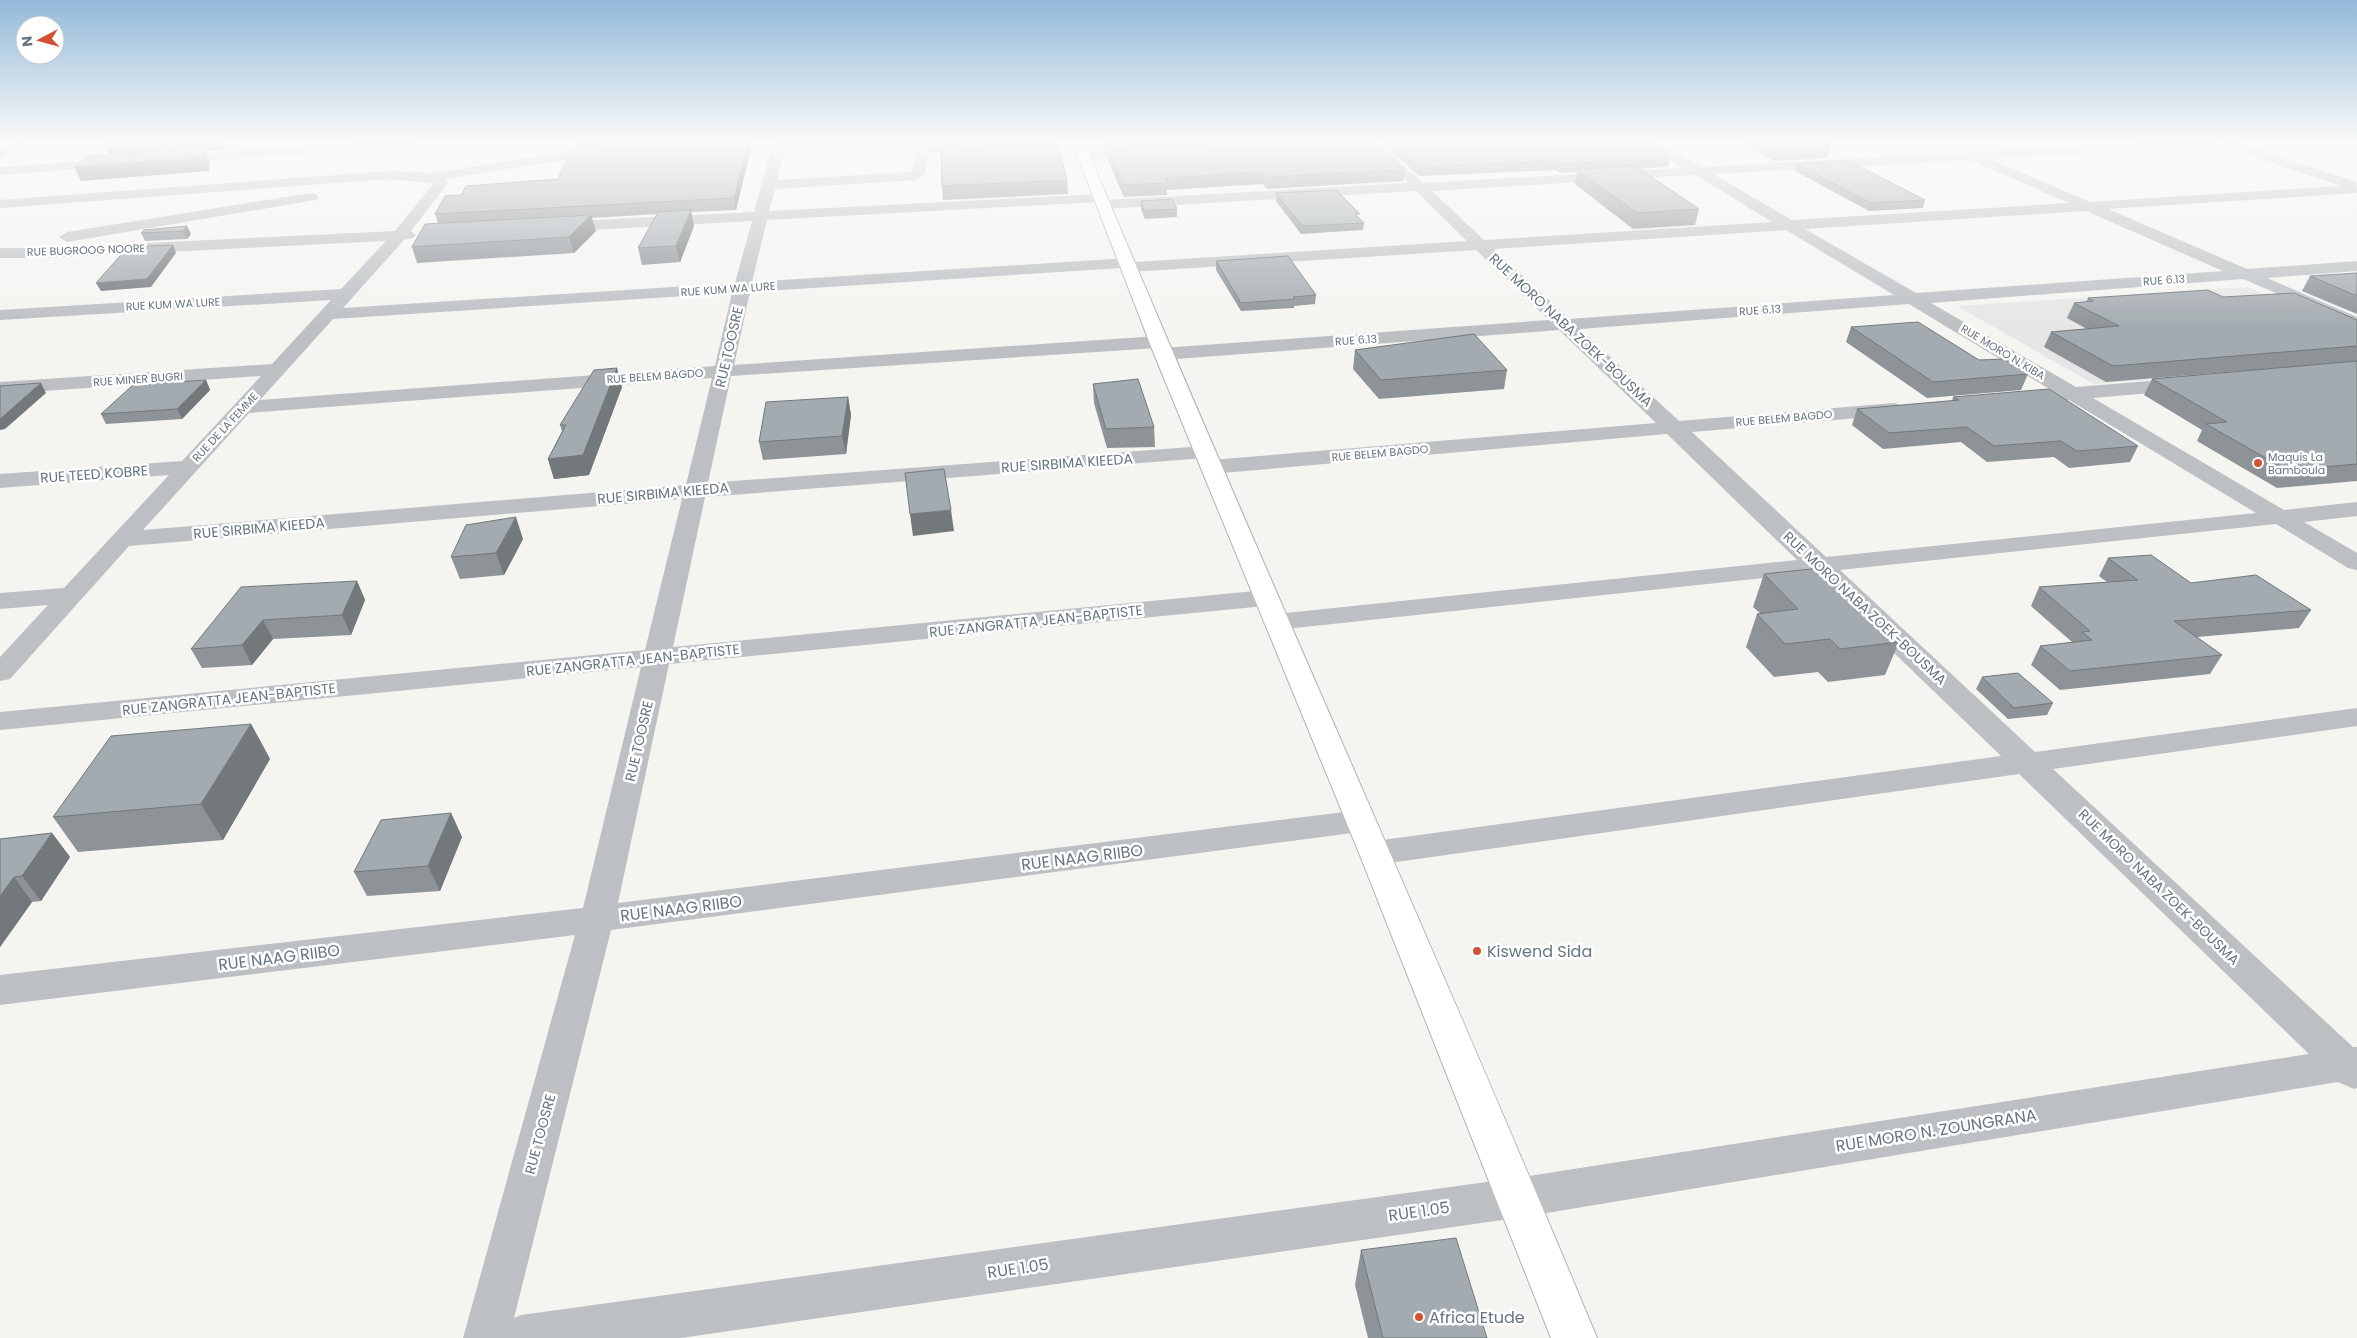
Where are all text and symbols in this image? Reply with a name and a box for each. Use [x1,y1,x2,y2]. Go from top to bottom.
north arrow [15,15,65,65]
text: N [17,35,38,48]
street label: RUE BUGROOG NOORE [27,240,145,260]
street label: RUE MORO NABA ZOEK-BOUSMA [1485,249,1657,411]
street label: RUE 6.13 [2142,271,2186,289]
street label: RUE KUM WA LURE [680,278,776,300]
street label: RUE KUM WA LURE [125,294,221,314]
street label: RUE 6.13 [1738,301,1782,319]
street label: RUE TOOSRE [710,305,748,389]
street label: RUE MORO N. KIBA [1958,321,2049,384]
street label: RUE 6.13 [1334,331,1378,349]
street label: RUE BELEM BAGDO [606,365,704,387]
street label: RUE MINER BUGRI [93,368,183,390]
street label: RUE DE LA FEMME [188,389,262,465]
street label: RUE BELEM BAGDO [1735,406,1833,430]
street label: RUE BELEM BAGDO [1331,441,1429,465]
street label: RUE SIRBIMA KIEEDA [1001,448,1133,478]
place label: Maquis La Bamboula [2268,449,2325,478]
marker: Maquis La Bamboula [2252,457,2264,469]
street label: RUE TEED KOBRE [39,460,149,488]
street label: RUE SIRBIMA KIEEDA [596,477,730,509]
street label: RUE SIRBIMA KIEEDA [192,512,326,544]
street label: RUE MORO NABA ZOEK-BOUSMA [1779,527,1951,689]
street label: RUE ZANGRATTA JEAN-BAPTISTE [928,600,1144,642]
street label: RUE ZANGRATTA JEAN-BAPTISTE [525,639,741,681]
street label: RUE ZANGRATTA JEAN-BAPTISTE [121,678,337,720]
street label: RUE TOOSRE [620,699,658,783]
street label: RUE MORO NABA ZOEK-BOUSMA [2074,804,2244,970]
street label: RUE NAAG RIIBO [1020,839,1144,876]
street label: RUE NAAG RIIBO [619,890,743,927]
street label: RUE NAAG RIIBO [217,939,341,976]
place label: Kiswend Sida [1487,940,1592,963]
marker: Kiswend Sida [1471,945,1483,957]
street label: RUE TOOSRE [520,1092,560,1176]
street label: RUE MORO N. ZOUNGRANA [1834,1103,2038,1158]
street label: RUE 1.05 [1387,1196,1451,1227]
street label: RUE 1.05 [986,1253,1050,1284]
place label: Africa Etude [1429,1306,1525,1329]
marker: Africa Etude [1413,1311,1425,1323]

